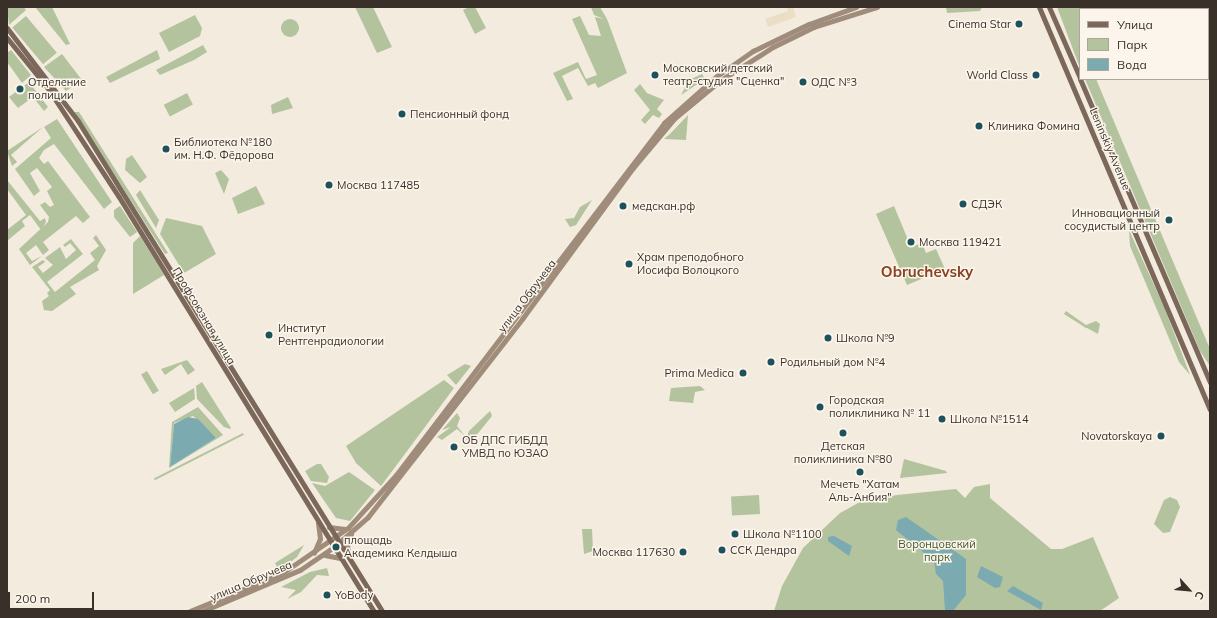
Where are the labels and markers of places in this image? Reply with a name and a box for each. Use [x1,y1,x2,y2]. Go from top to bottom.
place label: Cinema Star [948,17,1011,31]
marker: Cinema Star [1014,19,1024,29]
place label: Московский детский театр-студия "Сценка" [663,62,784,88]
place label: World Class [966,68,1028,82]
marker: Московский детский театр-студия "Сценка" [650,70,660,80]
marker: World Class [1031,70,1041,80]
place label: ОДС №3 [811,75,857,89]
place label: Отделение полиции [28,76,86,102]
marker: ОДС №3 [798,77,808,87]
marker: Отделение полиции [15,84,25,94]
place label: Пенсионный фонд [410,107,509,121]
marker: Пенсионный фонд [397,109,407,119]
place label: Клиника Фомина [988,119,1080,133]
marker: Клиника Фомина [973,120,985,132]
place label: Библиотека №180 им. Н.Ф. Фёдорова [174,136,274,162]
marker: Библиотека №180 им. Н.Ф. Фёдорова [161,144,171,154]
place label: Москва 117485 [337,178,420,192]
marker: Москва 117485 [324,180,334,190]
place label: СДЭК [971,197,1002,211]
place label: медскан.рф [632,199,695,213]
marker: СДЭК [958,199,968,209]
marker: медскан.рф [617,200,629,212]
place label: Инновационный сосудистый центр [1064,207,1160,233]
marker: Инновационный сосудистый центр [1163,214,1175,226]
place label: Москва 119421 [919,235,1002,249]
marker: Москва 119421 [906,237,916,247]
place label: Храм преподобного Иосифа Волоцкого [637,251,744,277]
marker: Храм преподобного Иосифа Волоцкого [624,259,634,269]
place label: Институт Рентгенрадиологии [278,322,384,348]
marker: Институт Рентгенрадиологии [263,329,275,341]
place label: Школа №9 [836,331,895,345]
marker: Школа №9 [823,333,833,343]
place label: Родильный дом №4 [780,355,885,369]
marker: Родильный дом №4 [765,356,777,368]
place label: Prima Medica [665,366,734,380]
marker: Prima Medica [737,367,749,379]
place label: Городская поликлиника № 11 [829,394,930,420]
marker: Городская поликлиника № 11 [814,401,826,413]
place label: Школа №1514 [950,412,1028,426]
marker: Школа №1514 [937,414,947,424]
marker: Детская поликлиника №80 [837,427,849,439]
place label: Novatorskaya [1081,429,1152,443]
marker: Novatorskaya [1155,430,1167,442]
place label: ОБ ДПС ГИБДД УМВД по ЮЗАО [462,434,549,460]
place label: Детская поликлиника №80 [794,440,892,466]
marker: ОБ ДПС ГИБДД УМВД по ЮЗАО [449,442,459,452]
marker: Мечеть "Хатам Аль-Анбия" [855,467,865,477]
place label: Мечеть "Хатам Аль-Анбия" [820,478,900,504]
place label: Школа №1100 [743,527,821,541]
marker: Школа №1100 [730,529,740,539]
place label: площадь Академика Келдыша [344,534,457,560]
marker: площадь Академика Келдыша [331,542,341,552]
place label: ССК Дендра [730,543,797,557]
place label: Москва 117630 [592,545,675,559]
marker: ССК Дендра [717,545,727,555]
marker: Москва 117630 [678,547,688,557]
place label: YoBody [335,588,373,602]
marker: YoBody [322,590,332,600]

